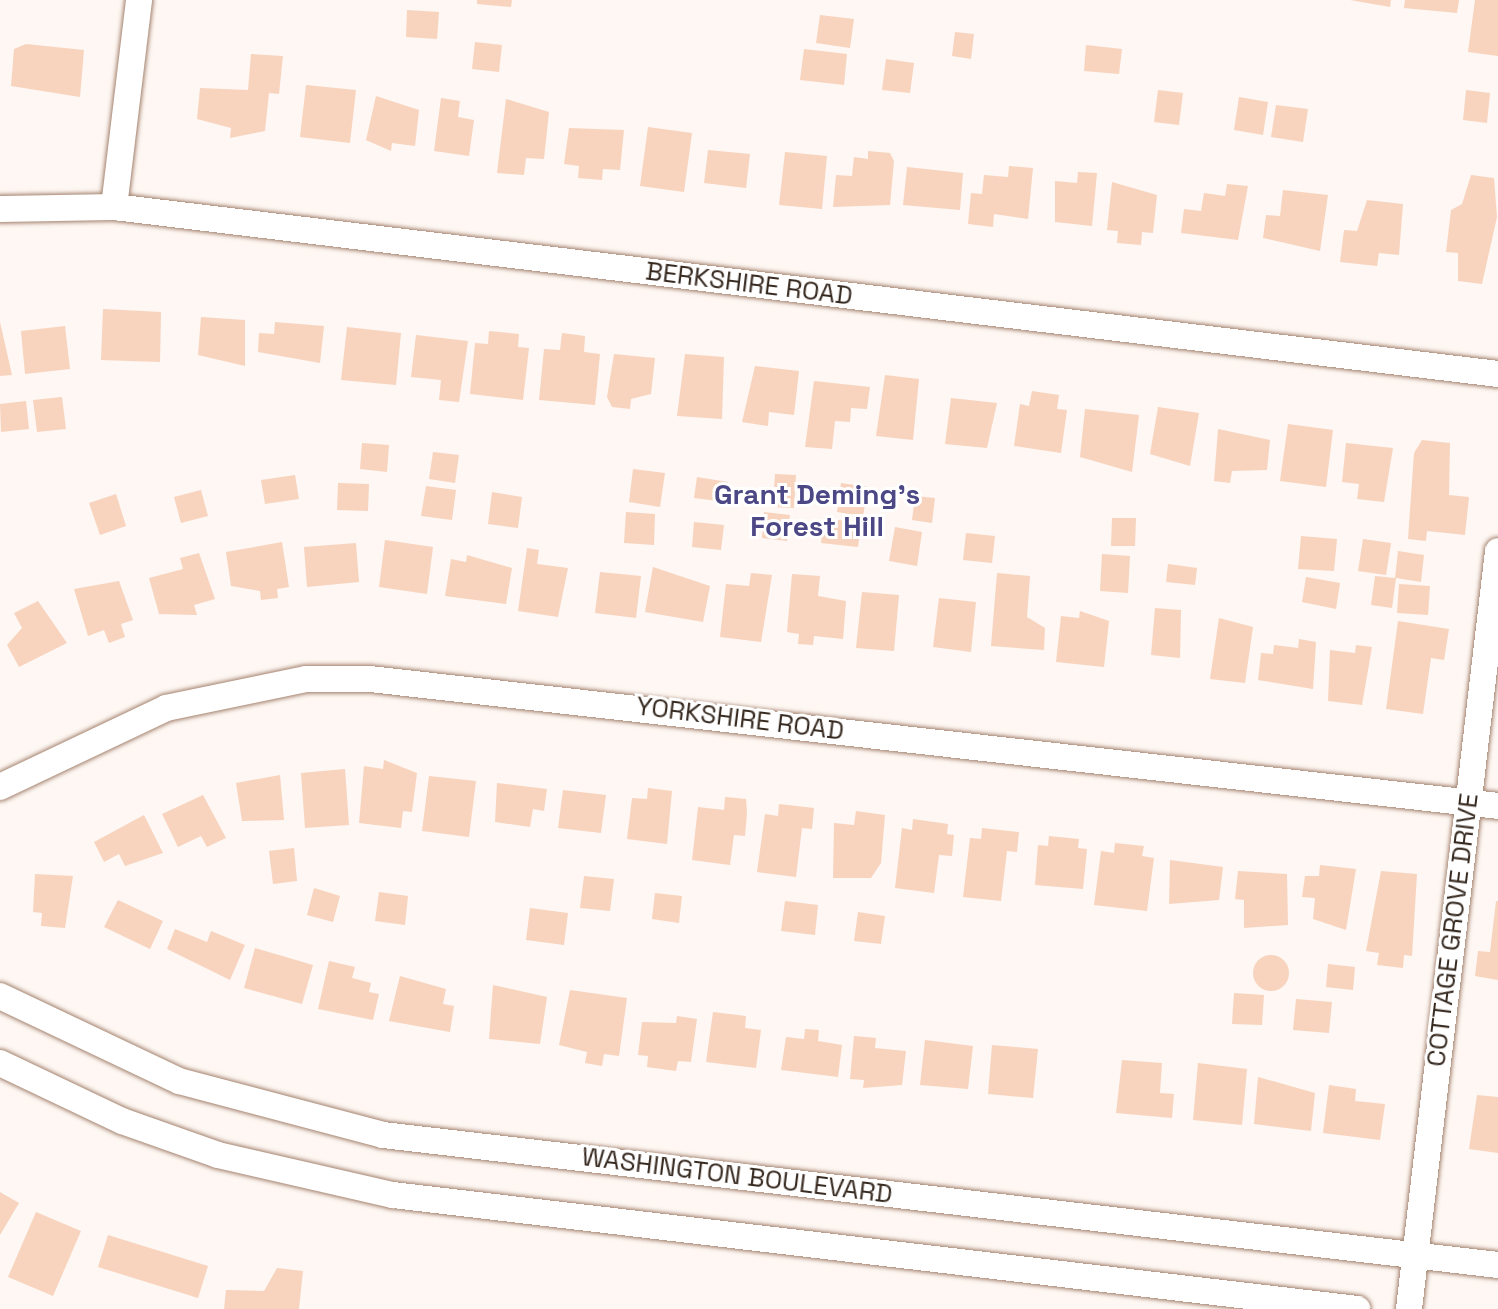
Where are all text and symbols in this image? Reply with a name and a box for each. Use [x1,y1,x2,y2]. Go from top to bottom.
street label: BERKSHIRE ROAD [644,256,854,312]
district label: Grant Deming's Forest Hill [714,477,920,543]
street label: YORKSHIRE ROAD [634,691,846,747]
street label: COTTAGE GROVE DRIVE [1421,792,1485,1068]
street label: WASHINGTON BOULEVARD [580,1141,894,1211]

